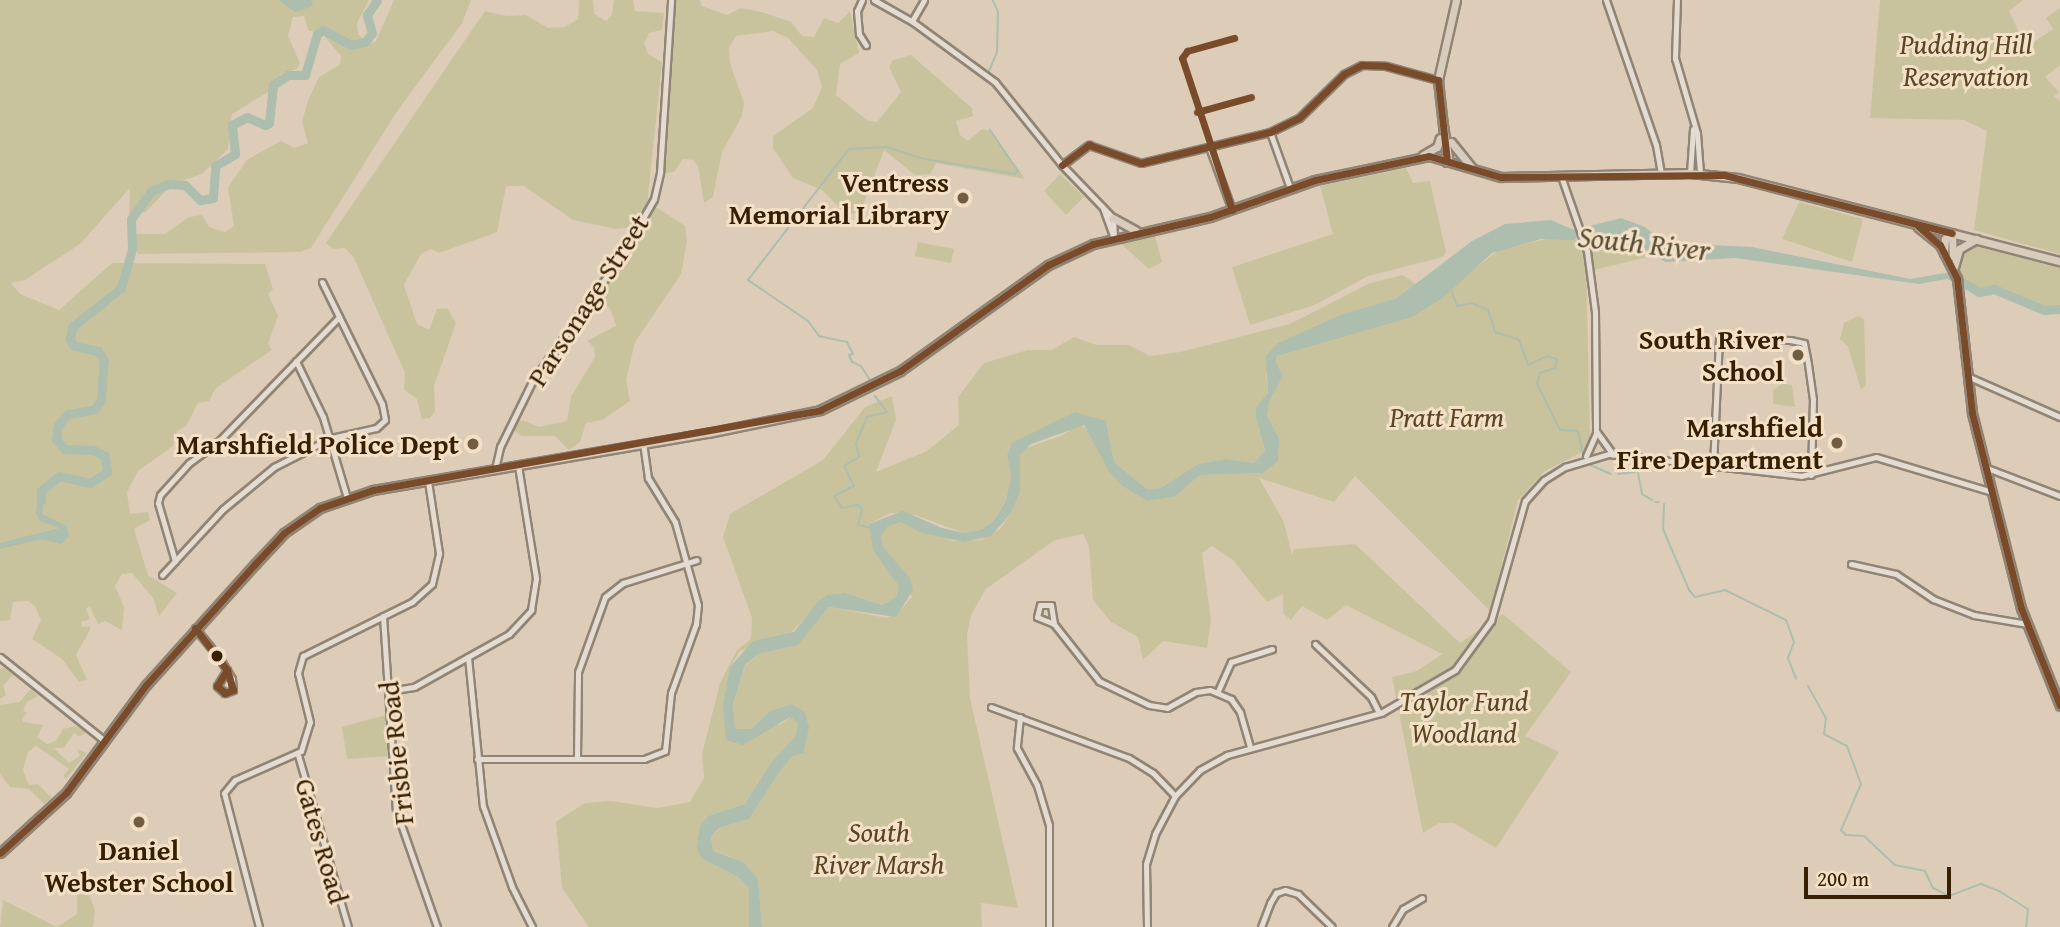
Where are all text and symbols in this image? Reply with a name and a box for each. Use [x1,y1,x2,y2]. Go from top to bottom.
park label: Pudding Hill Reservation [1900,27,2032,93]
place label: Ventress Memorial Library [729,165,949,231]
marker: Ventress Memorial Library [955,190,971,206]
street label: Parsonage Street [520,208,656,392]
water label: South River [1576,218,1712,268]
place label: South River School [1639,322,1784,388]
marker: South River School [1790,347,1806,363]
park label: Pratt Farm [1390,400,1504,434]
place label: Marshfield Fire Department [1617,410,1823,476]
place label: Marshfield Police Dept [176,427,459,461]
marker: Marshfield Fire Department [1829,435,1845,451]
marker: Marshfield Police Dept [465,436,481,452]
unlabelled marker [210,649,224,663]
street label: Frisbie Road [372,679,420,827]
park label: Taylor Fund Woodland [1400,684,1528,750]
street label: Gates Road [288,775,356,907]
marker: Daniel Webster School [131,814,147,830]
park label: South River Marsh [814,815,944,881]
place label: Daniel Webster School [44,833,234,899]
scale bar [1808,853,1955,897]
text: 200 m [1817,863,1869,894]

